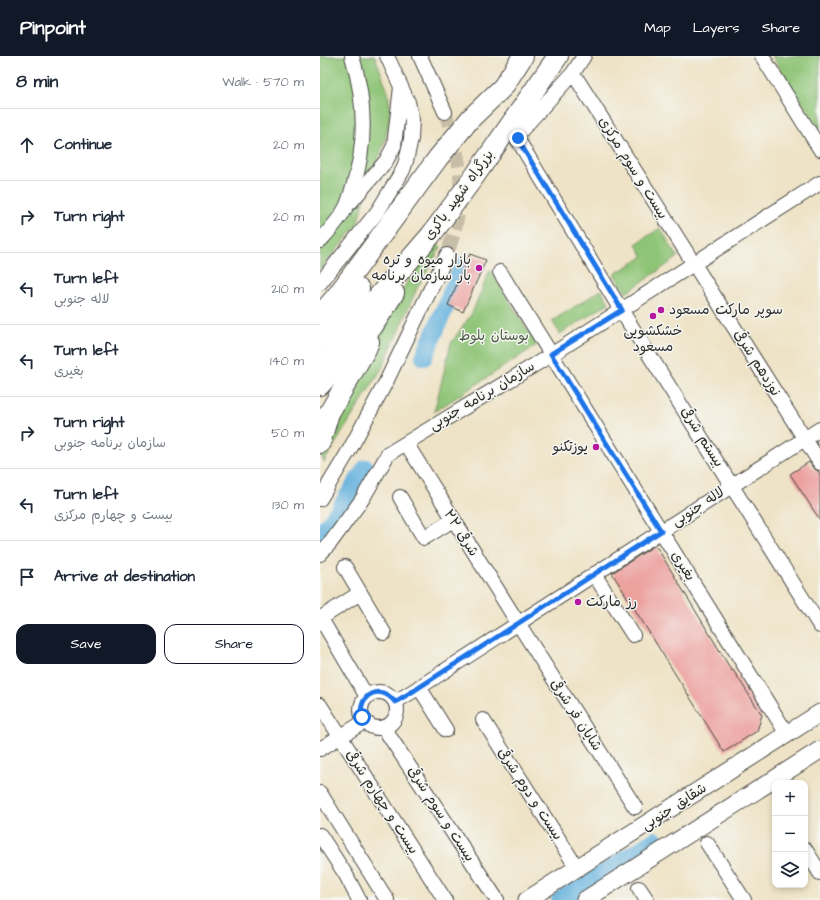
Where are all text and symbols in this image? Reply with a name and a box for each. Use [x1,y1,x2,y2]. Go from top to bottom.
text: Pinpoint [20,15,86,42]
text: Map [644,18,671,38]
text: Layers [693,18,740,38]
text: Share [762,18,800,38]
text: 8 min [16,70,58,94]
text: Walk · 570 m [222,73,304,91]
street label: بیست و سوم مرکزی [593,113,673,224]
route end [509,129,527,147]
icon: ahead [16,134,38,156]
text: Continue [54,134,112,155]
text: 20 m [273,136,304,154]
street label: بزرگراه شهید باکری [419,146,499,244]
icon: right [16,206,38,228]
text: Turn right [54,206,125,227]
text: 20 m [273,208,304,226]
place label: بازار میوه و تره بار سازمان برنامه [372,250,471,286]
marker: بازار میوه و تره بار سازمان برنامه [474,263,484,273]
text: Turn left [54,268,118,289]
icon: left [16,278,38,300]
text: 210 m [271,280,304,298]
text: لاله جنوبی [54,290,109,308]
place label: سوپر مارکت مسعود [669,300,783,320]
marker: سوپر مارکت مسعود [656,305,666,315]
marker: خشکشویی مسعود [648,311,658,321]
place label: خشکشویی مسعود [624,321,682,357]
park label: بوستان بلوط [459,326,529,346]
street label: نوزدهم شرقی [729,326,785,400]
text: Turn left [54,340,118,361]
icon: left [16,350,38,372]
text: 140 m [270,352,304,370]
street label: سازمان برنامه جنوبی [425,356,539,436]
text: بغیری [54,362,84,380]
street label: بیستم شرقی [676,403,728,471]
text: Turn right [54,412,125,433]
icon: right [16,422,38,444]
text: 50 m [271,424,304,442]
text: سازمان برنامه جنوبی [54,434,166,452]
place label: یوزتکنو [552,437,588,457]
marker: یوزتکنو [591,442,601,452]
street label: لاله جنوبی [668,482,728,532]
text: Turn left [54,484,118,505]
icon: left [16,494,38,516]
text: 130 m [272,496,304,514]
text: بیست و چهارم مرکزی [54,506,173,524]
street label: ۲۲ شرقی [439,506,483,560]
street label: بغیری [666,547,700,585]
icon: arrive [16,566,38,588]
text: Arrive at destination [54,566,195,587]
place label: رز مارکت [586,592,637,612]
marker: رز مارکت [573,597,583,607]
button: Save [16,624,156,664]
button: Share [164,624,304,664]
street label: شایان فر شرقی [545,675,607,755]
route start [353,708,371,726]
street label: بیست و دوم شرقی [493,744,567,844]
street label: بیست و چهارم شرقی [341,746,423,858]
street label: بیست و سوم شرقی [402,762,479,866]
street label: شقایق جنوبی [637,778,711,836]
map controls [772,780,808,888]
button: + [772,780,808,816]
button: − [772,816,808,852]
button: layers [772,852,808,888]

